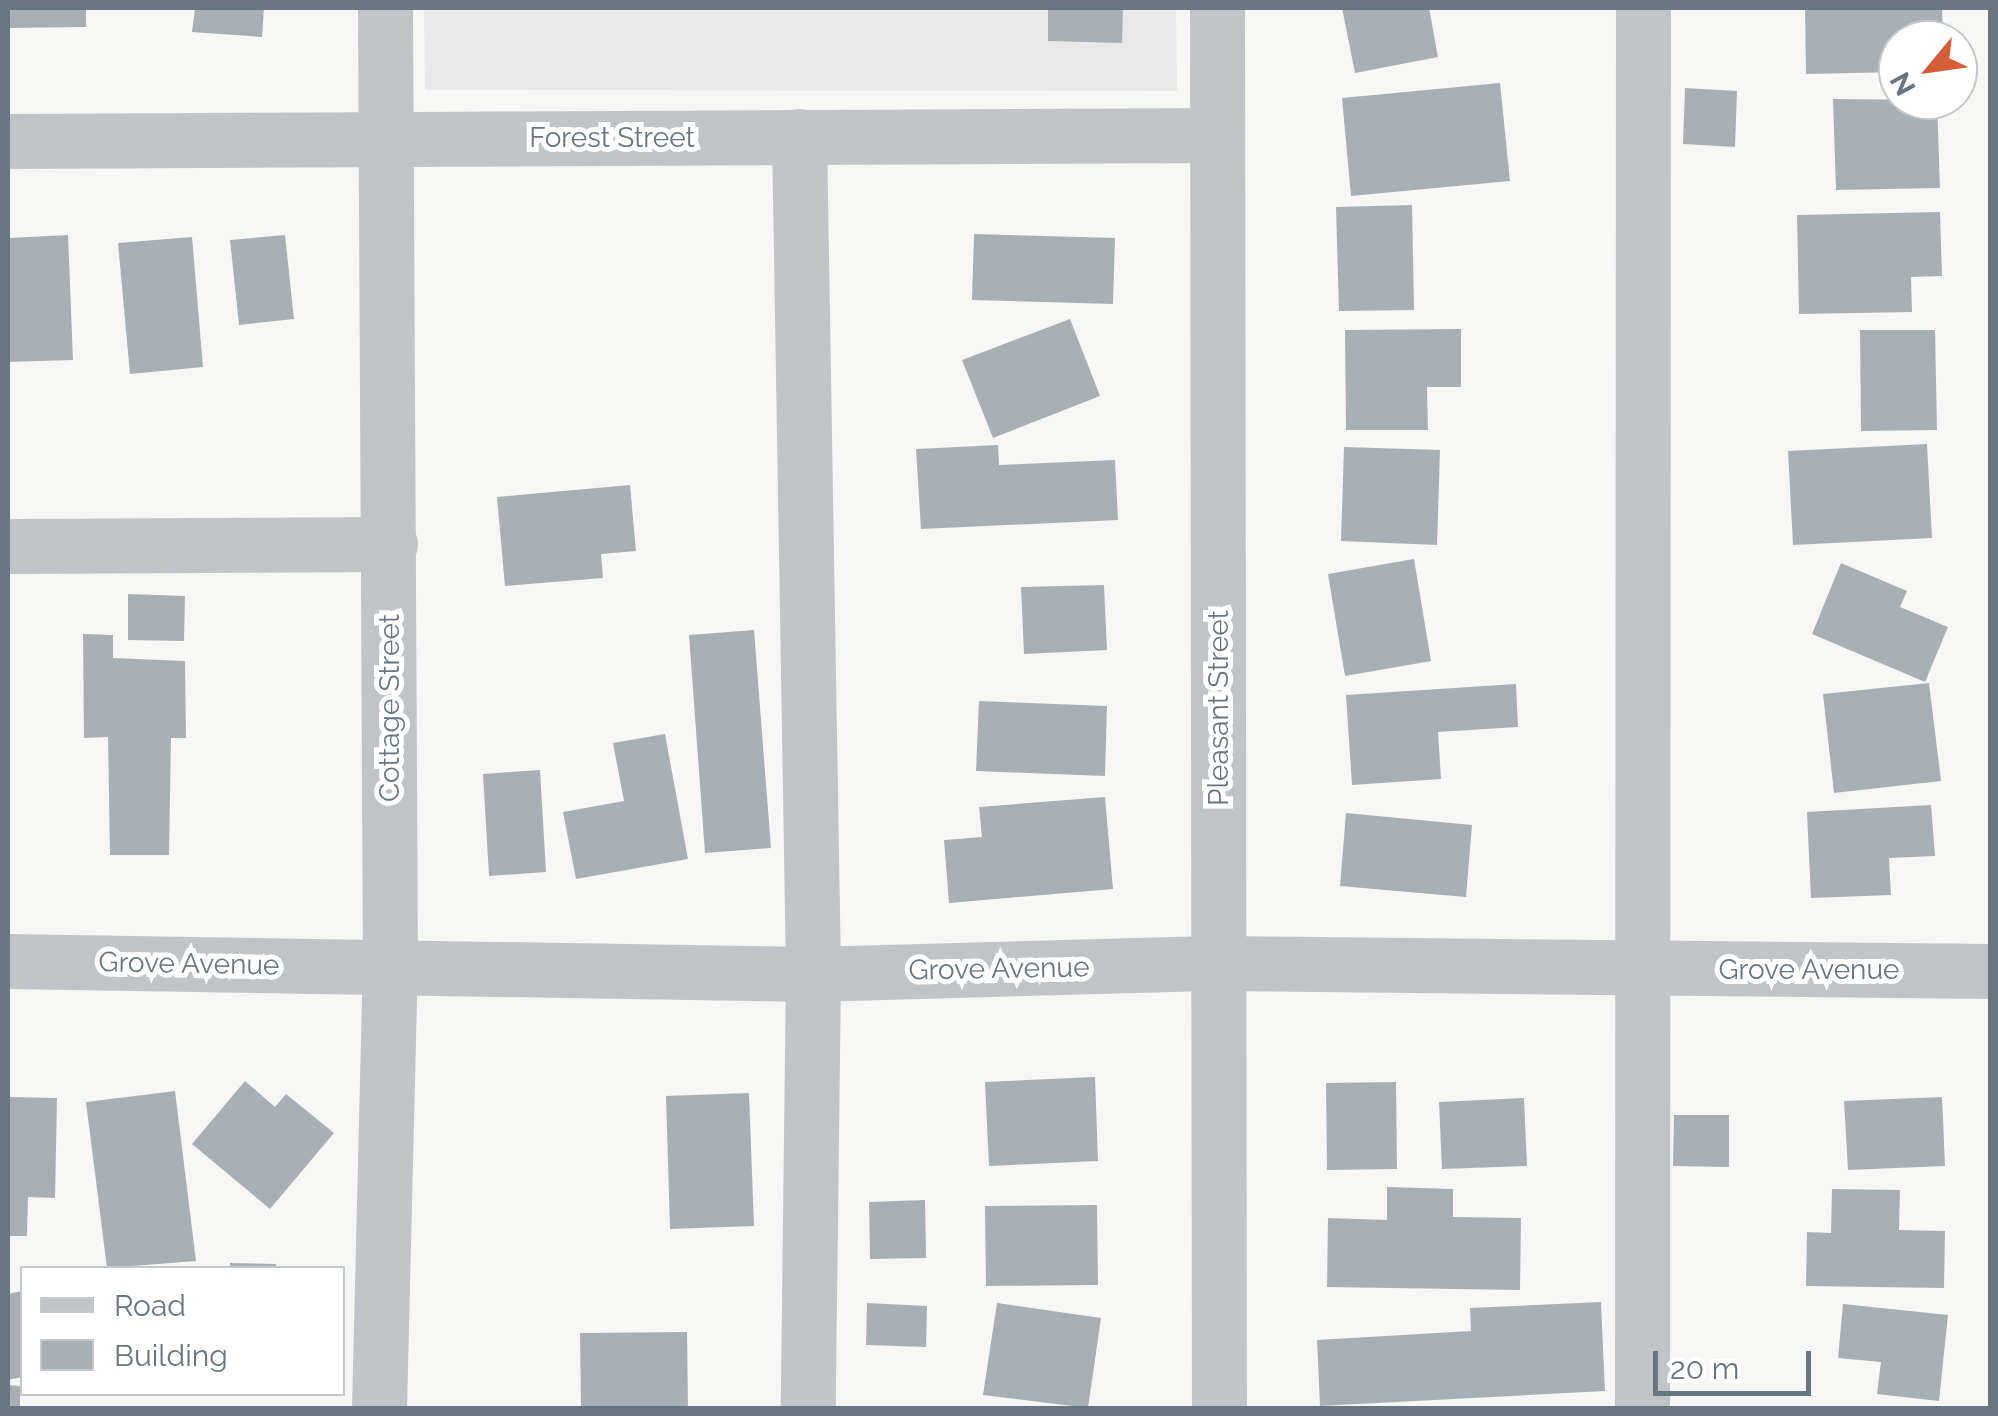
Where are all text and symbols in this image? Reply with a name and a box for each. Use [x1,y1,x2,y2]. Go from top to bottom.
north arrow [1878,20,1978,120]
text: N [1883,66,1923,101]
street label: Forest Street [529,121,695,155]
street label: Pleasant Street [1202,610,1236,806]
street label: Cottage Street [373,614,407,802]
street label: Grove Avenue [98,946,280,982]
street label: Grove Avenue [908,951,1090,987]
street label: Grove Avenue [1718,953,1900,987]
legend [20,1266,345,1396]
text: Road [114,1288,186,1323]
scale bar [1658,1331,1816,1393]
text: Building [114,1338,228,1373]
text: 20 m [1670,1351,1739,1386]

